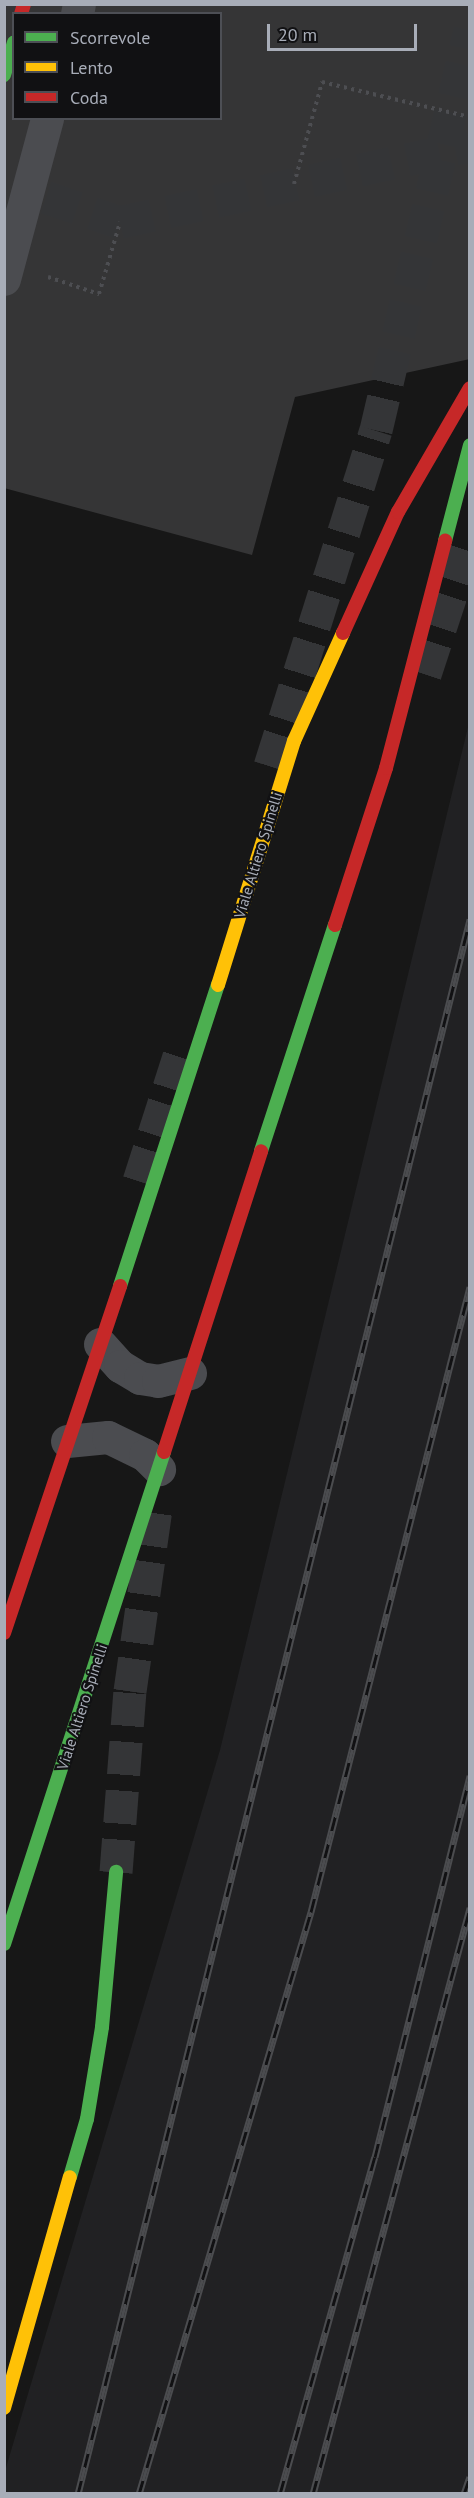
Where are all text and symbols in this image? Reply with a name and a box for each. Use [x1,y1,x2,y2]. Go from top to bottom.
legend [12,12,222,120]
scale bar [270,12,420,50]
text: 20 m [278,23,317,46]
text: Scorrevole [70,26,150,49]
text: Lento [70,56,113,79]
text: Coda [70,86,108,109]
street label: Viale Altiero Spinelli [230,789,286,921]
street label: Viale Altiero Spinelli [53,1642,111,1772]

